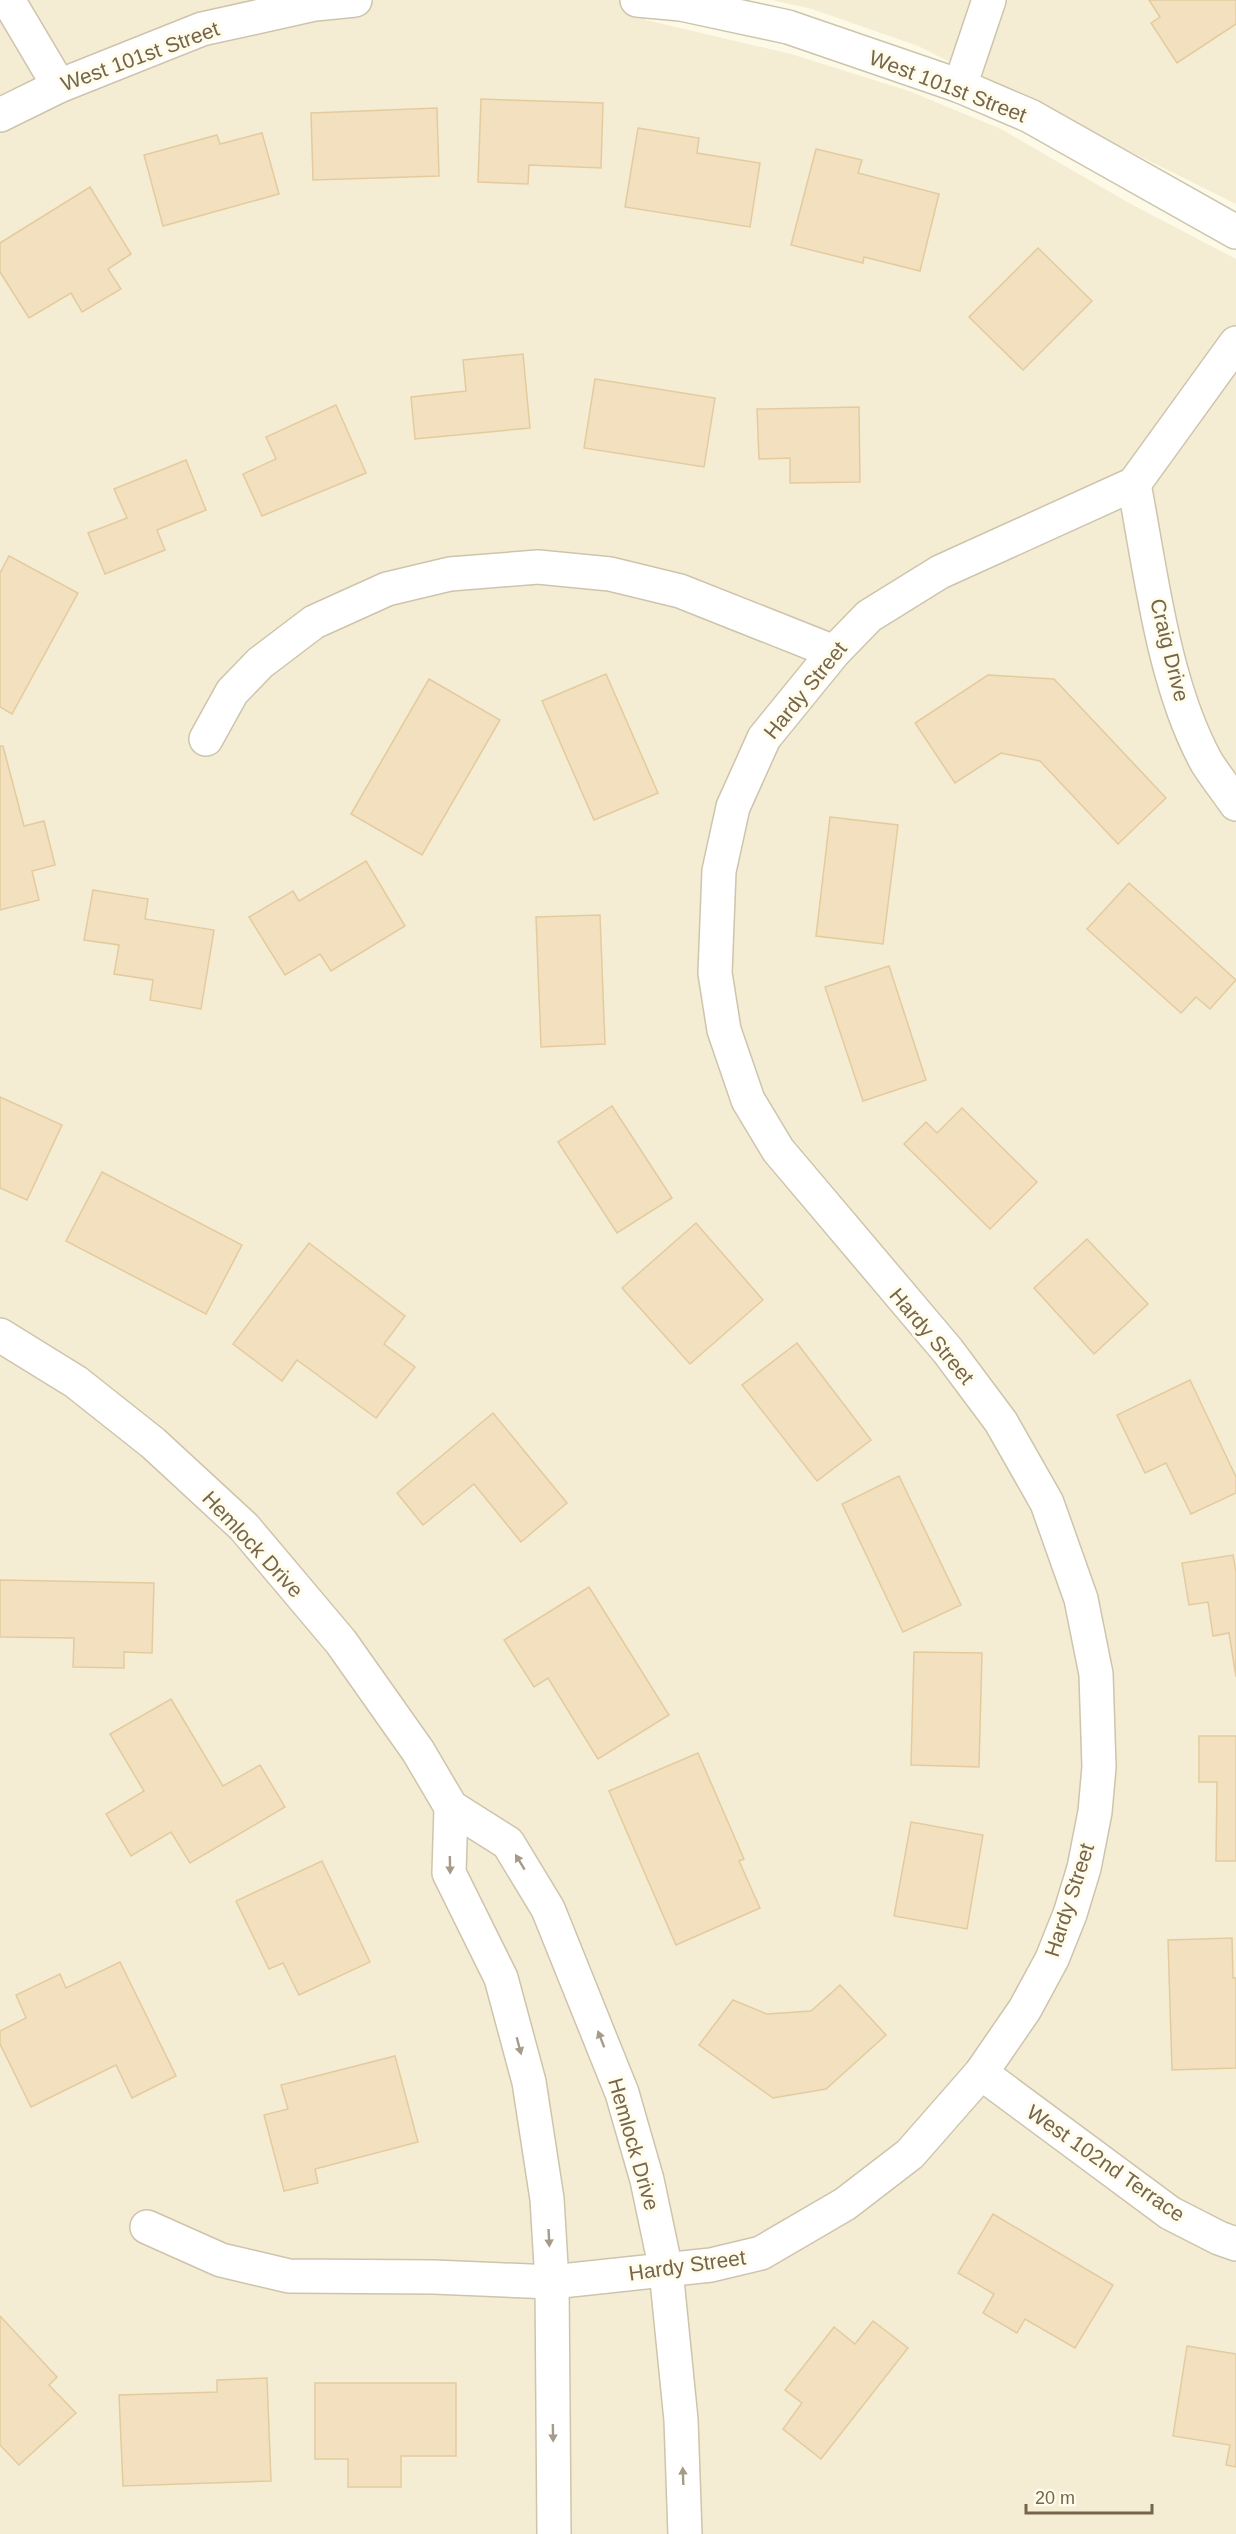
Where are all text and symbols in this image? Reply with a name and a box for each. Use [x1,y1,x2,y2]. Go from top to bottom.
street label: West 101st Street [58,17,222,95]
street label: West 101st Street [866,45,1030,127]
street label: Craig Drive [1146,596,1194,704]
street label: Hardy Street [759,637,851,743]
street label: Hardy Street [885,1283,979,1389]
street label: Hemlock Drive [198,1486,308,1602]
street label: Hardy Street [1040,1840,1098,1960]
one-way arrow [514,1854,525,1870]
one-way arrow [445,1856,455,1875]
one-way arrow [596,2030,605,2048]
one-way arrow [515,2037,524,2055]
street label: Hemlock Drive [604,2075,664,2213]
street label: West 102nd Terrace [1023,2100,1189,2226]
one-way arrow [545,2228,554,2247]
street label: Hardy Street [627,2245,747,2285]
one-way arrow [548,2423,558,2442]
one-way arrow [679,2466,688,2485]
scale bar [1026,2477,1152,2515]
text: 20 m [1035,2488,1075,2508]

